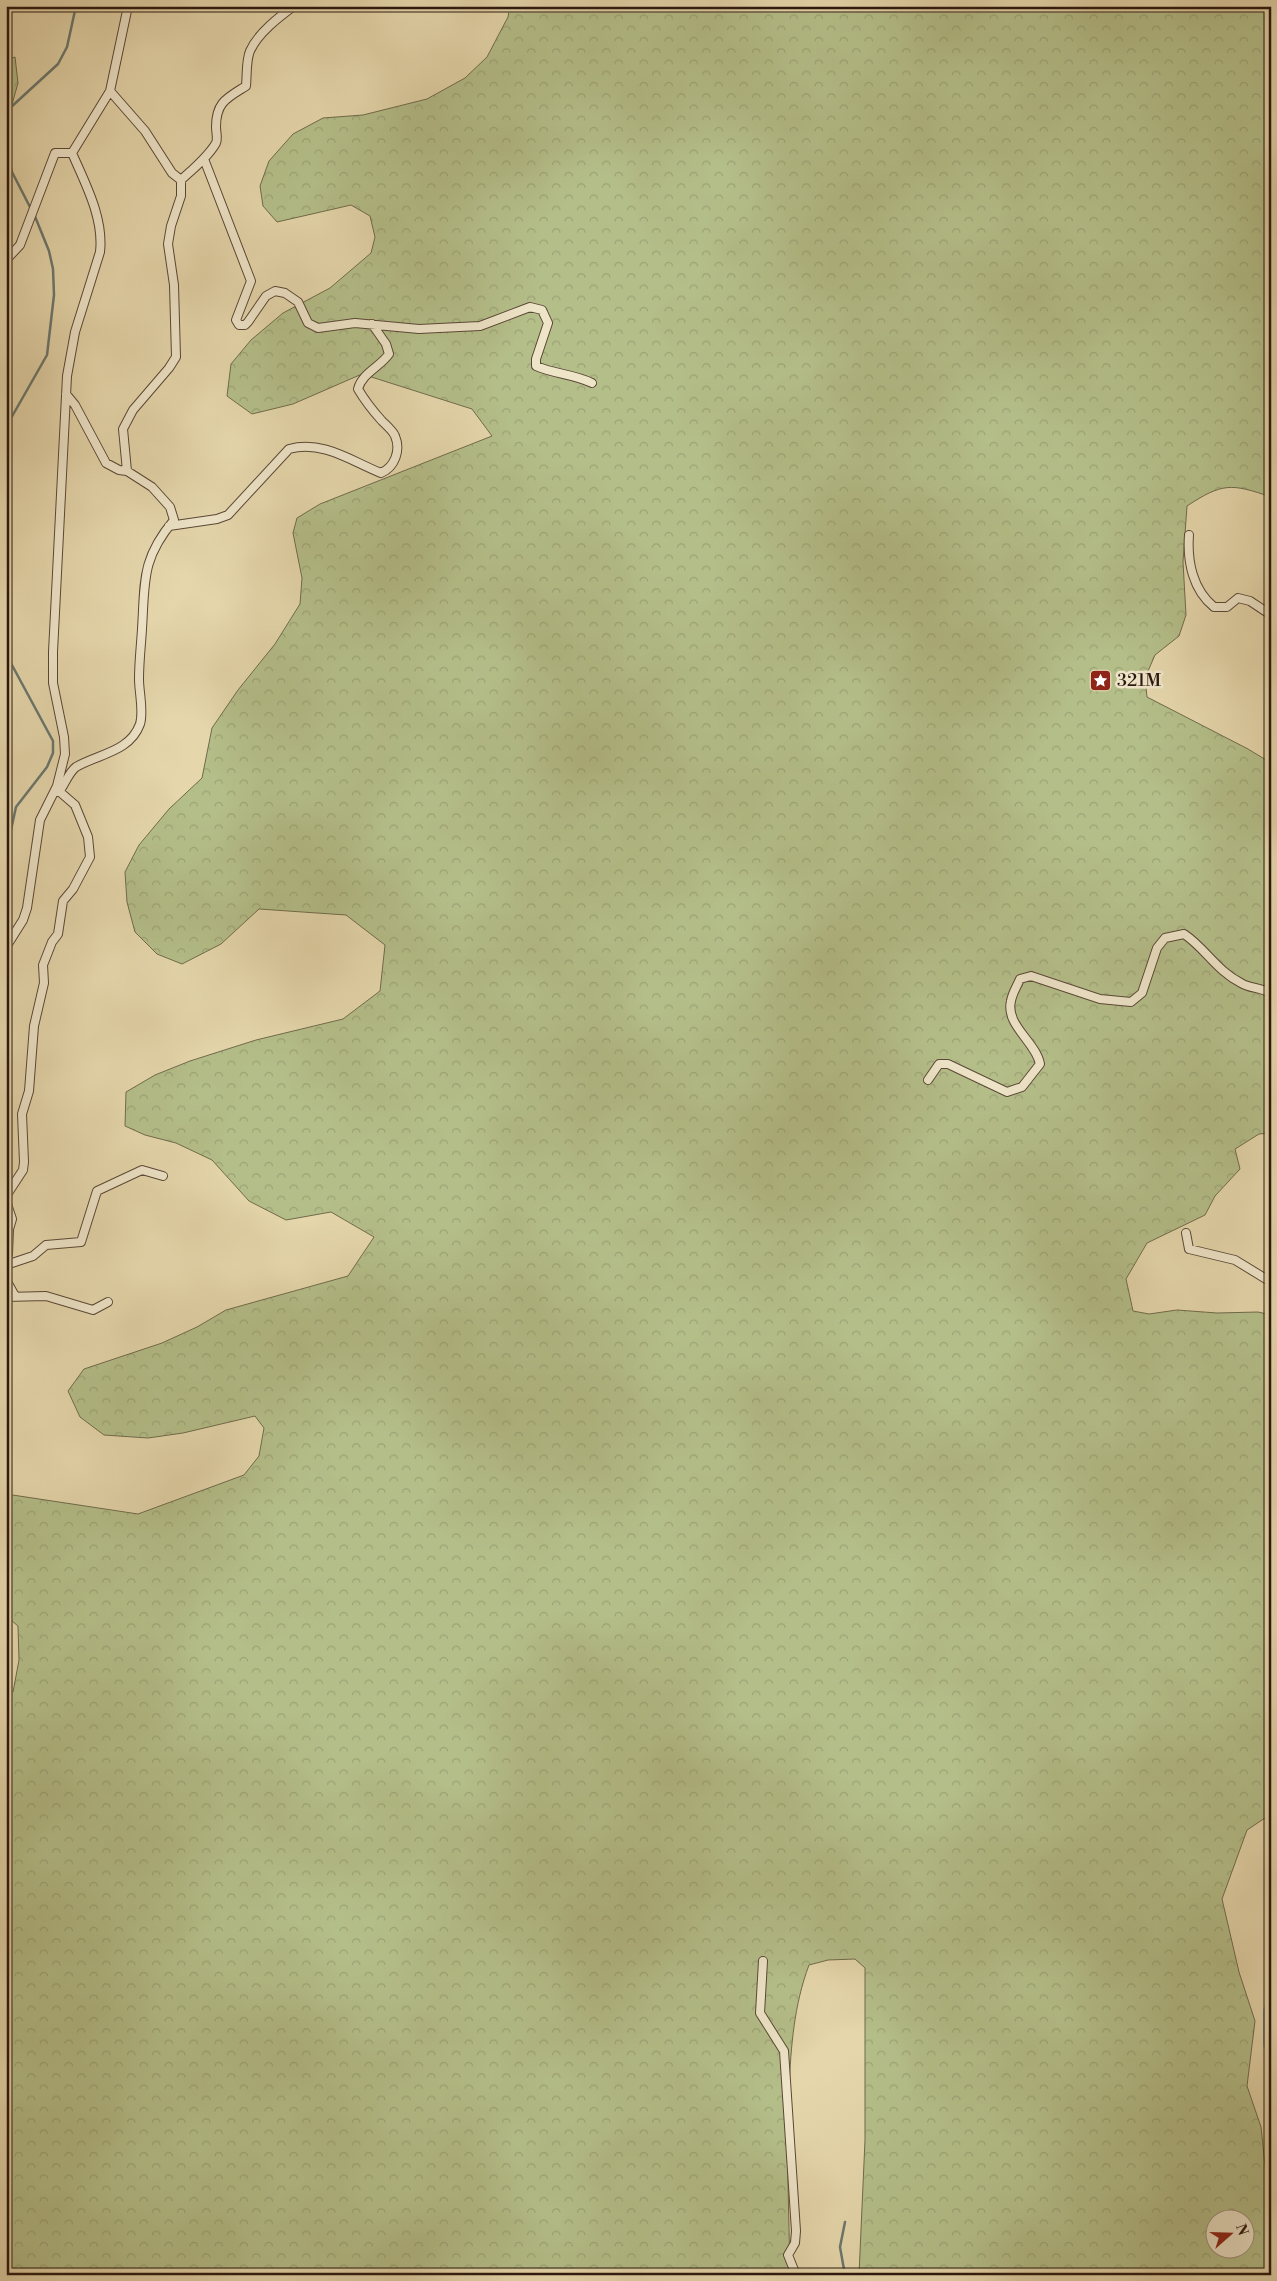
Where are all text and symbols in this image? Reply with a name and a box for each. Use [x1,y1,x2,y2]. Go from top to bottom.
place icon: 321M [1089,668,1113,692]
place label: 321M [1117,669,1161,692]
north arrow [1204,2208,1254,2258]
text: N [1231,2222,1252,2238]

